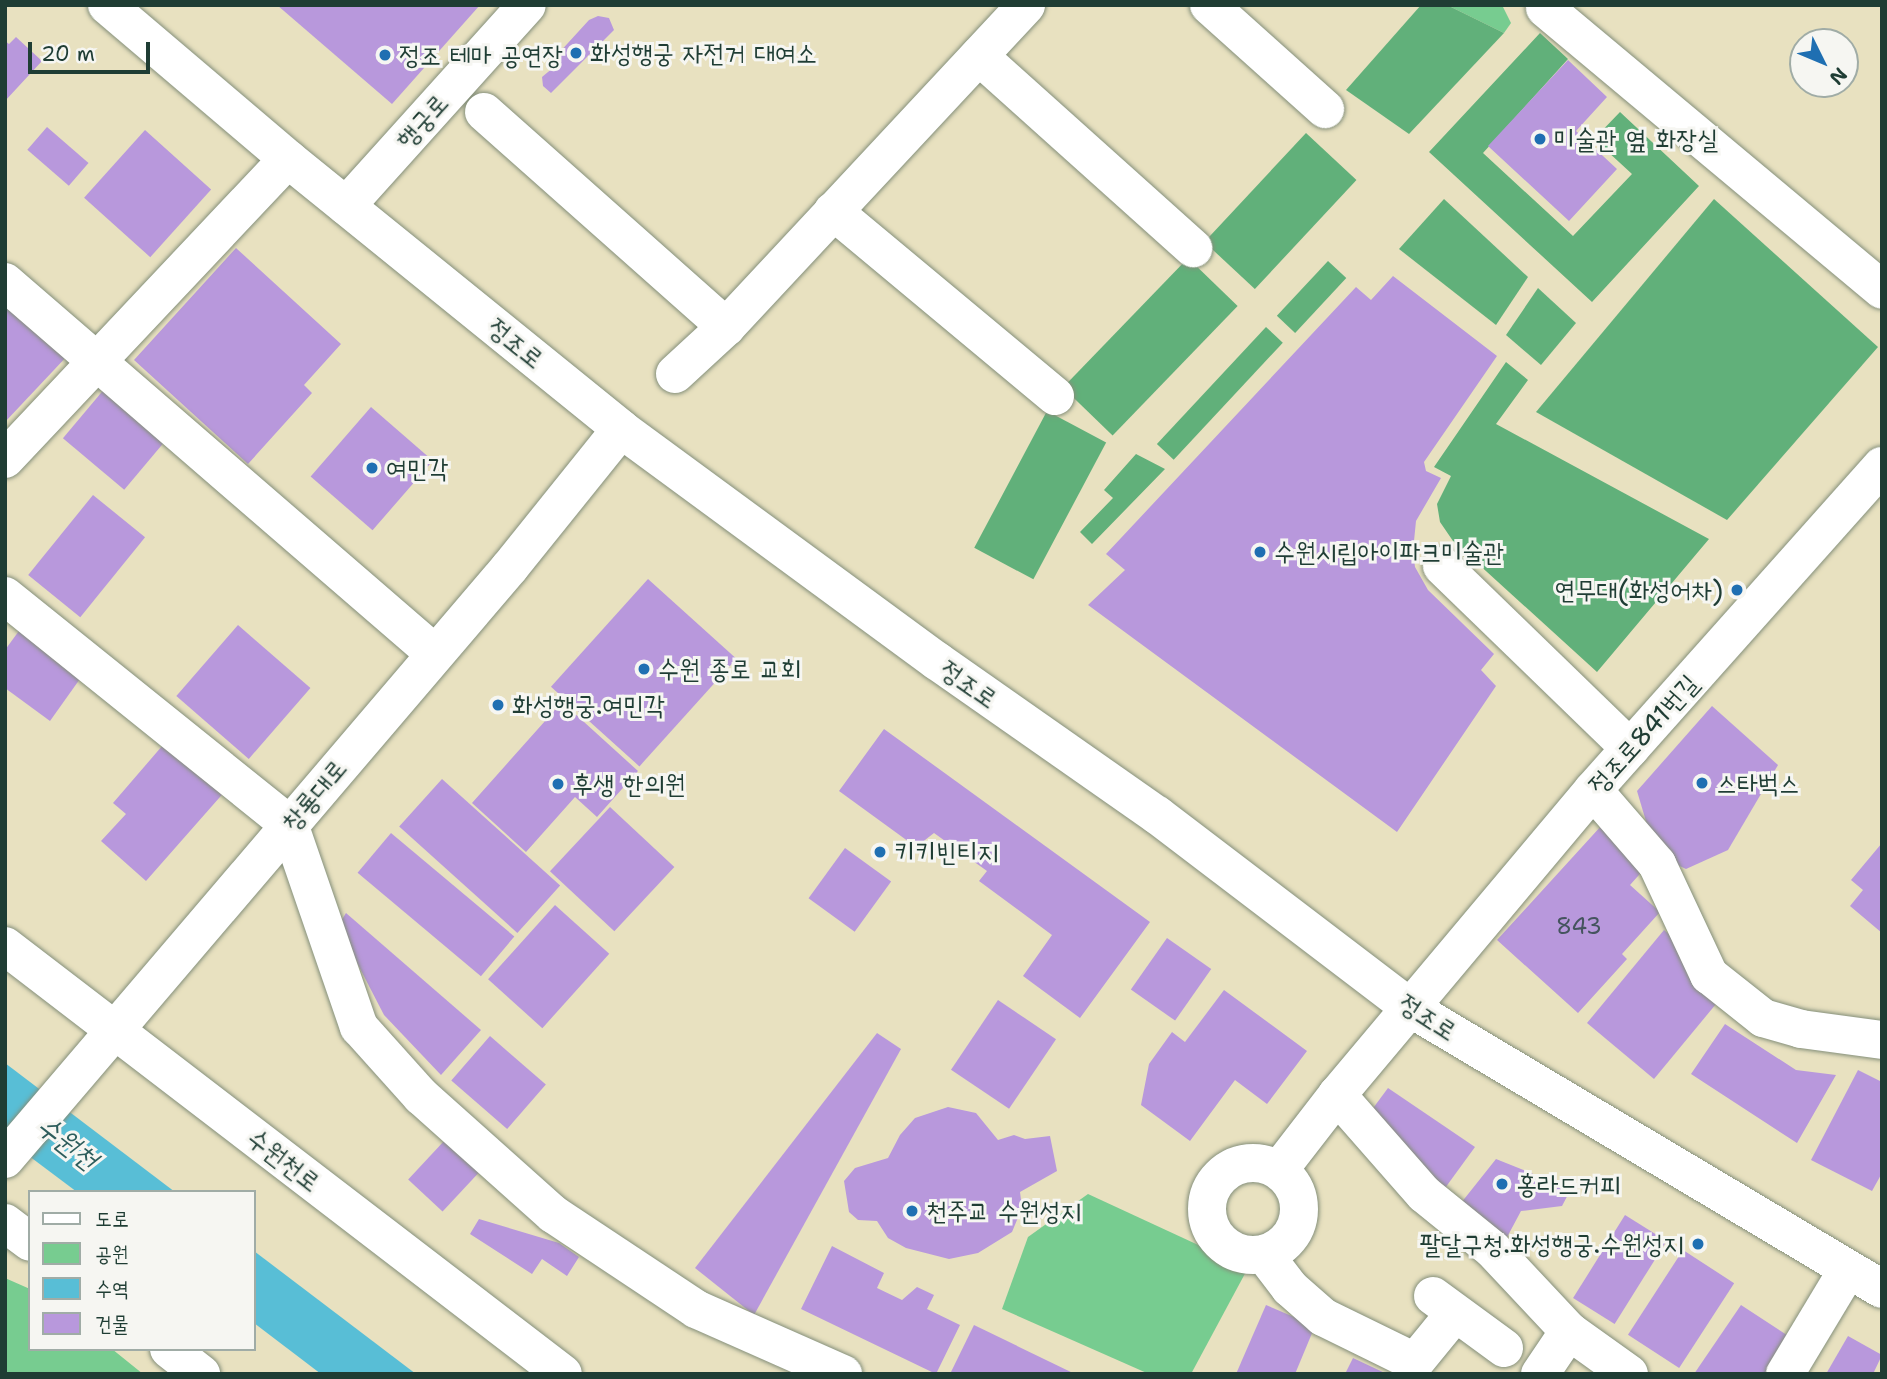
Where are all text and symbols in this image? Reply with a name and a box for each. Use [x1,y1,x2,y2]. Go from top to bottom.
scale bar [32,28,154,72]
north arrow [1789,28,1859,98]
place label: 화성행궁 자전거 대여소 [590,37,817,69]
place label: 정조 테마 공연장 [399,39,563,71]
text: 20 m [41,40,95,68]
marker: 화성행궁 자전거 대여소 [568,45,584,61]
marker: 정조 테마 공연장 [377,47,393,63]
text: N [1824,62,1853,90]
street label: 행궁로 [389,87,455,155]
place label: 미술관 옆 화장실 [1554,123,1718,155]
marker: 미술관 옆 화장실 [1532,131,1548,147]
street label: 정조로 [482,311,550,375]
place label: 여민각 [386,452,449,484]
marker: 여민각 [364,460,380,476]
place label: 수원시립아이파크미술관 [1274,536,1504,568]
marker: 수원시립아이파크미술관 [1252,544,1268,560]
place label: 연무대(화성어차) [1555,574,1723,606]
marker: 연무대(화성어차) [1729,582,1745,598]
place label: 수원 종로 교회 [658,653,801,685]
street label: 정조로 [934,653,1004,715]
marker: 수원 종로 교회 [636,661,652,677]
street label: 정조로841번길 [1581,668,1705,800]
place label: 화성행궁.여민각 [512,689,665,721]
marker: 화성행궁.여민각 [490,697,506,713]
street label: 창룡대로 [275,753,353,837]
place label: 스타벅스 [1716,767,1800,799]
place label: 후생 한의원 [572,768,685,800]
marker: 스타벅스 [1694,775,1710,791]
marker: 후생 한의원 [550,776,566,792]
place label: 키키빈티지 [894,836,999,868]
marker: 키키빈티지 [872,844,888,860]
house number: 843 [1556,912,1602,940]
street label: 정조로 [1393,987,1463,1047]
water label: 수원천 [31,1108,105,1176]
street label: 수원천로 [241,1122,327,1198]
place label: 홍라드커피 [1516,1168,1621,1200]
marker: 홍라드커피 [1494,1176,1510,1192]
legend [28,1190,256,1351]
place label: 천주교 수원성지 [926,1195,1081,1227]
marker: 천주교 수원성지 [904,1203,920,1219]
text: 도로 [95,1205,129,1233]
place label: 팔달구청.화성행궁.수원성지 [1420,1228,1684,1260]
marker: 팔달구청.화성행궁.수원성지 [1690,1236,1706,1252]
text: 공원 [95,1240,129,1268]
text: 수역 [95,1275,129,1303]
text: 건물 [95,1310,129,1338]

